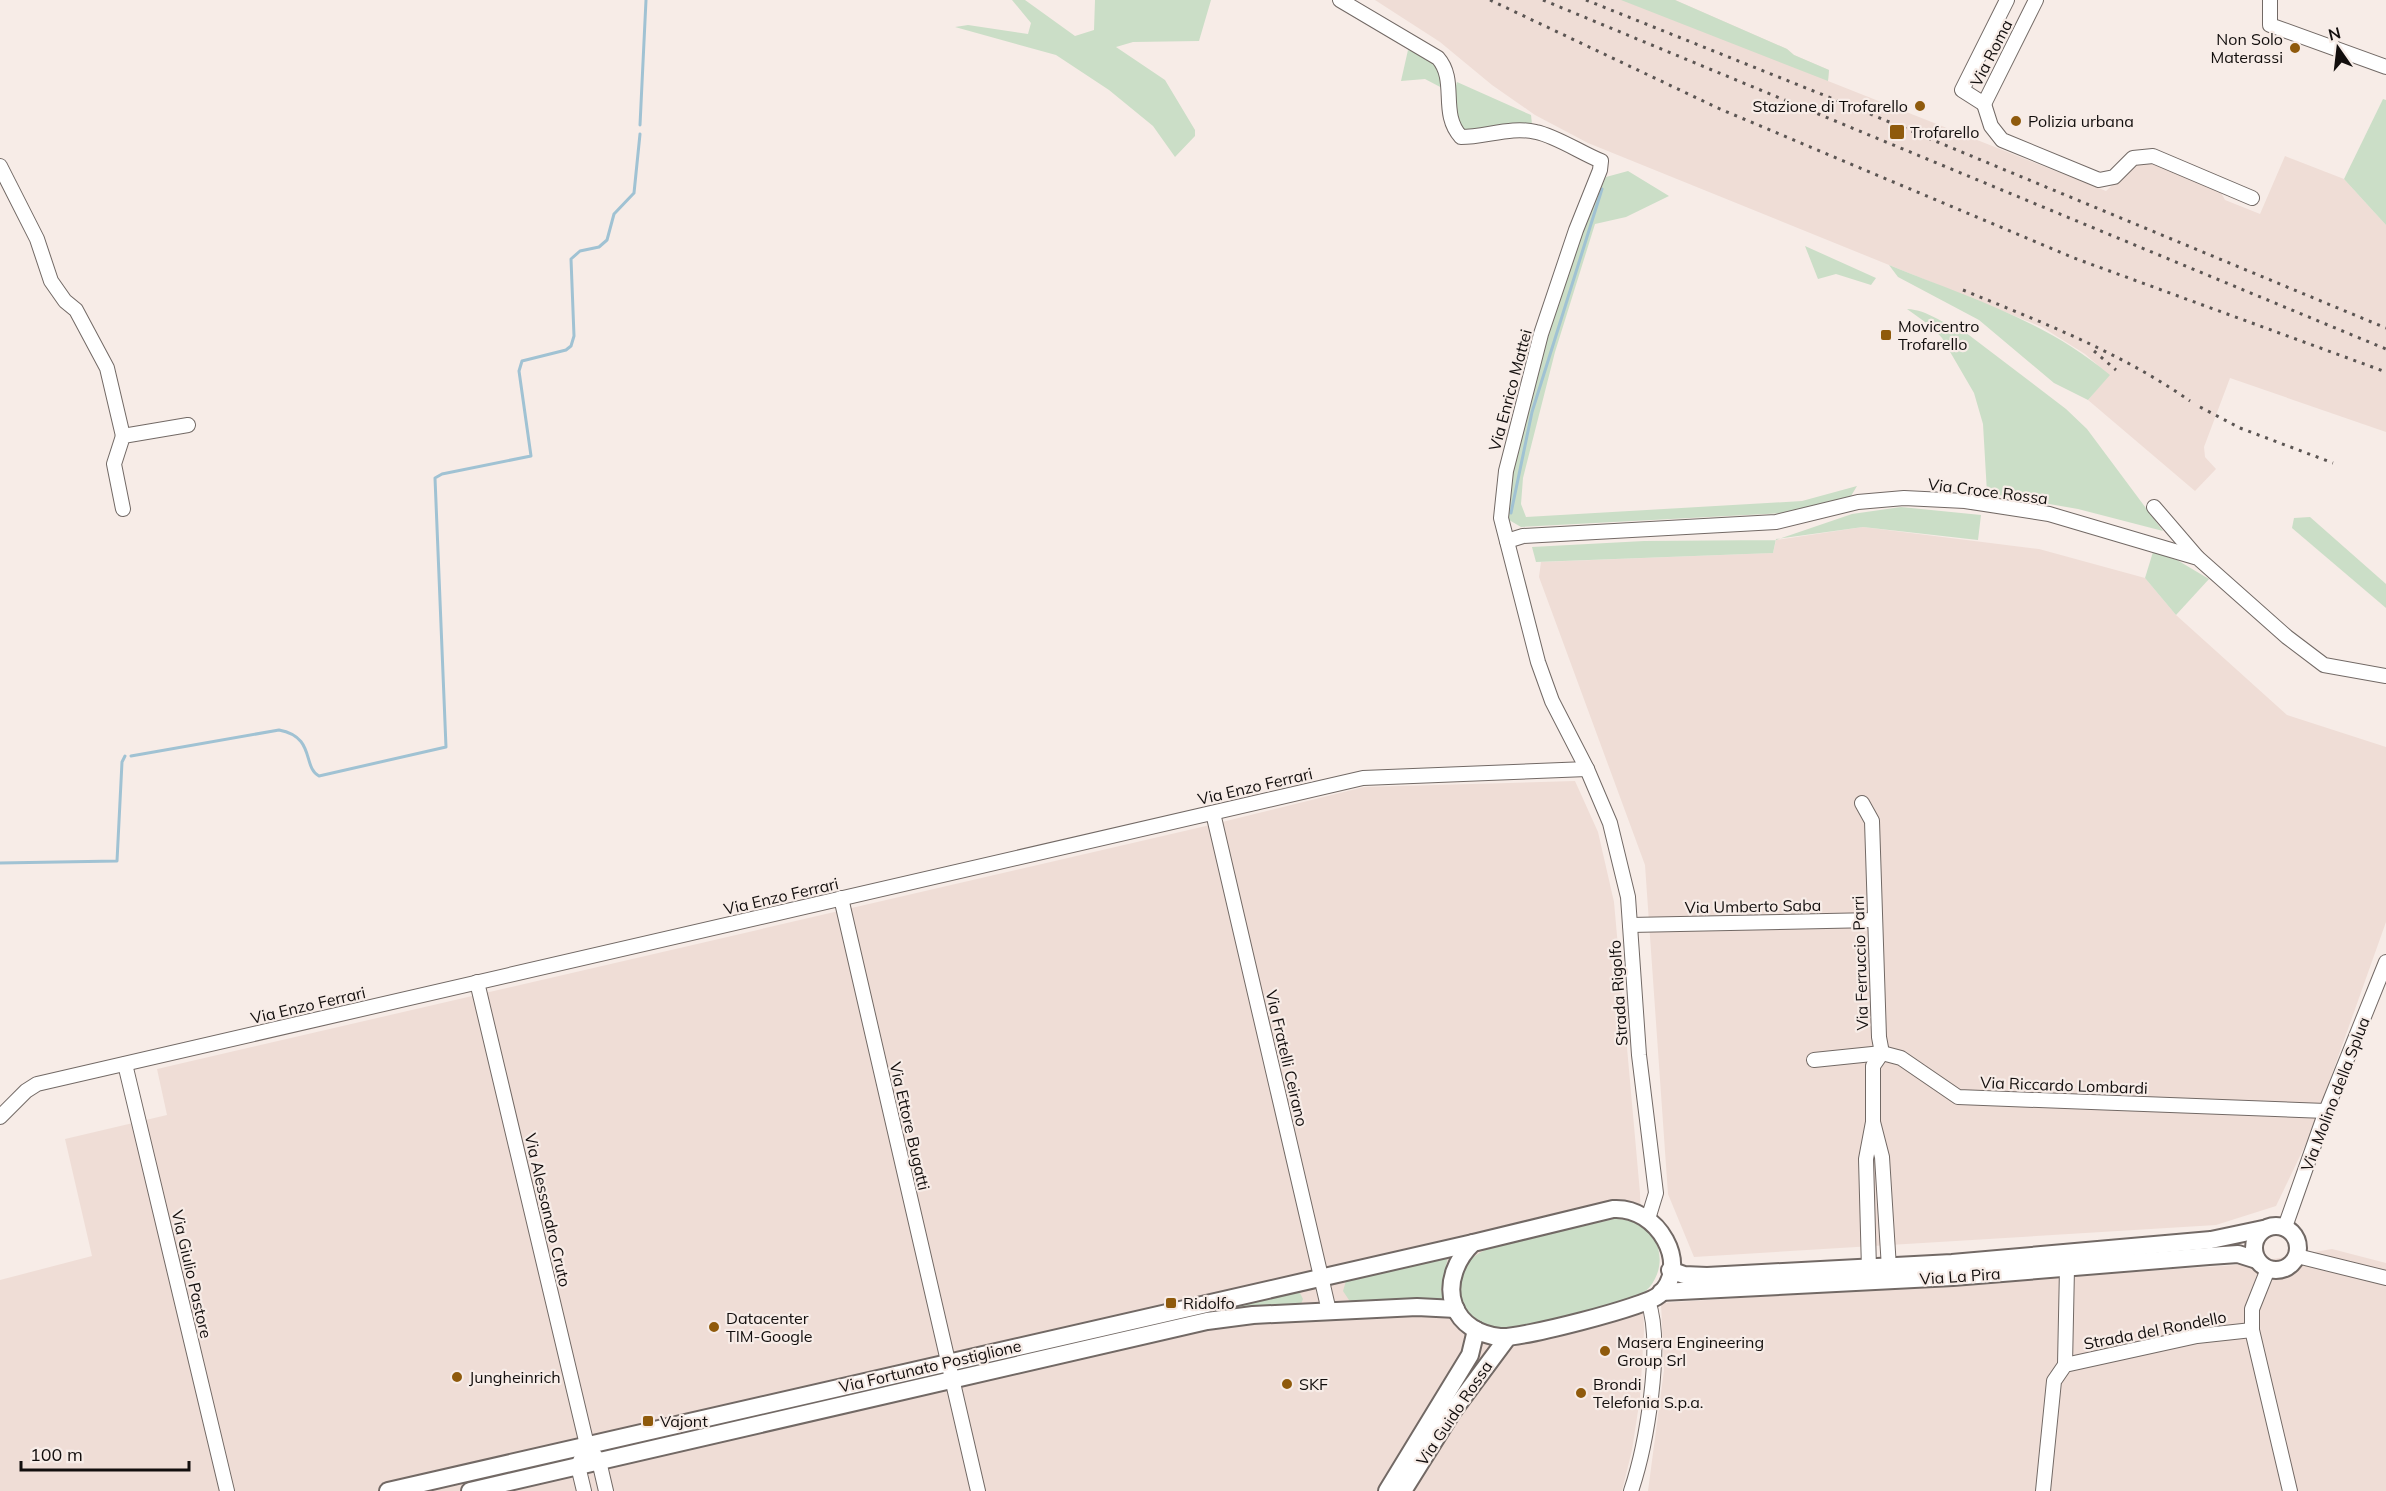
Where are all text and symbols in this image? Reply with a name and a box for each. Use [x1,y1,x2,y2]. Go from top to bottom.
street label: Via Roma [1966,16,2016,90]
north arrow [2308,18,2368,78]
text: N [2326,22,2343,45]
place label: Non Solo Materassi [2210,29,2283,67]
marker: Non Solo Materassi [2288,41,2302,55]
place label: Stazione di Trofarello [1752,96,1908,116]
marker: Stazione di Trofarello [1913,99,1927,113]
place label: Polizia urbana [2028,111,2134,131]
marker: Polizia urbana [2009,114,2023,128]
place label: Trofarello [1910,122,1979,142]
marker: Trofarello [1888,123,1906,141]
place label: Movicentro Trofarello [1898,316,1979,354]
street label: Via Enrico Mattei [1484,327,1536,453]
marker: Movicentro Trofarello [1879,328,1893,342]
street label: Via Croce Rossa [1927,474,2049,508]
street label: Via Enzo Ferrari [1196,763,1314,809]
street label: Via Enzo Ferrari [722,873,840,919]
street label: Via Umberto Saba [1685,895,1821,917]
street label: Via Ferruccio Parri [1848,895,1872,1031]
street label: Strada Rigolfo [1604,939,1632,1047]
street label: Via Enzo Ferrari [249,982,367,1028]
street label: Via Fratelli Ceirano [1262,988,1312,1128]
street label: Via Molino della Splua [2296,1014,2374,1174]
street label: Via Ettore Bugatti [886,1060,934,1192]
street label: Via Riccardo Lombardi [1980,1072,2148,1098]
street label: Via Alessandro Cruto [521,1131,575,1289]
street label: Via Giulio Pastore [168,1208,216,1340]
street label: Via La Pira [1919,1263,2001,1289]
place label: Ridolfo [1183,1293,1235,1313]
marker: Ridolfo [1164,1296,1178,1310]
street label: Strada del Rondello [2082,1306,2228,1354]
place label: Datacenter TIM-Google [726,1308,813,1346]
marker: Datacenter TIM-Google [707,1320,721,1334]
place label: Masera Engineering Group Srl [1617,1332,1764,1370]
street label: Via Fortunato Postiglione [837,1335,1023,1397]
marker: Masera Engineering Group Srl [1598,1344,1612,1358]
street label: Via Guido Rossa [1412,1357,1496,1469]
place label: Jungheinrich [469,1367,561,1387]
marker: Jungheinrich [450,1370,464,1384]
place label: SKF [1299,1374,1328,1394]
place label: Brondi Telefonia S.p.a. [1593,1374,1703,1412]
marker: SKF [1280,1377,1294,1391]
marker: Brondi Telefonia S.p.a. [1574,1386,1588,1400]
place label: Vajont [660,1411,708,1431]
marker: Vajont [641,1414,655,1428]
scale bar [21,1434,189,1472]
text: 100 m [30,1443,83,1466]

